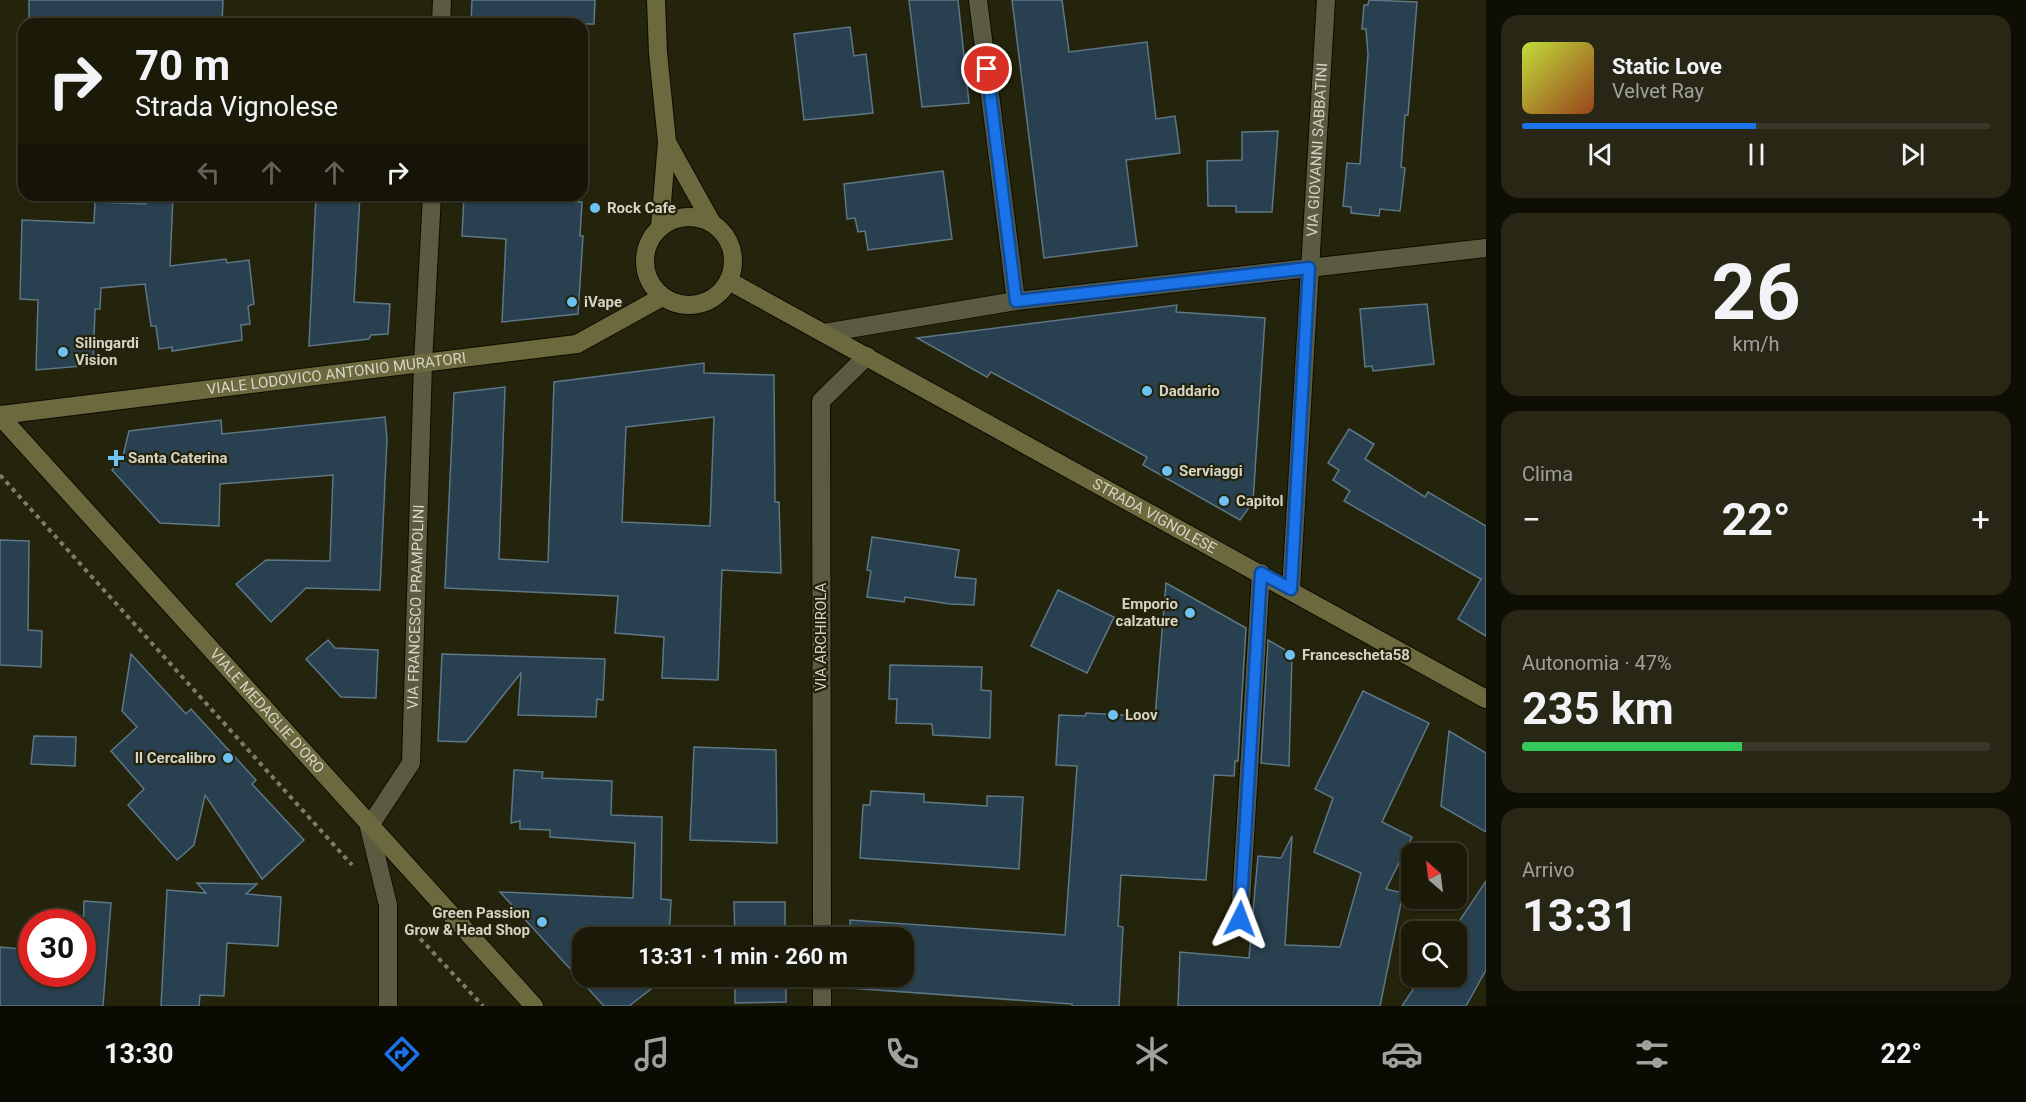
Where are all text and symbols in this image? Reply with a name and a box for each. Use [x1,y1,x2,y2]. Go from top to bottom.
text: 70 m [135,41,230,90]
icon: right [36,42,114,120]
pin [961,43,1012,94]
icon: arrive [970,52,1003,85]
text: Static Love [1612,54,1722,79]
street label: VIA GIOVANNI SABBATINI [1303,62,1331,237]
text: Velvet Ray [1612,79,1704,103]
text: Strada Vignolese [135,91,338,123]
icon: previous [1584,138,1617,171]
icon: pause [1740,138,1773,171]
icon: next [1896,138,1929,171]
icon: left [192,156,225,189]
icon: ahead [255,156,288,189]
icon: ahead [318,156,351,189]
icon: right [381,156,414,189]
place label: Rock Cafe [607,199,676,217]
marker: Rock Cafe [588,201,602,215]
text: 26 [1711,247,1801,338]
place label: iVape [584,293,622,311]
marker: iVape [565,295,579,309]
text: km/h [1733,332,1779,356]
place label: Silingardi Vision [75,334,139,369]
marker: Silingardi Vision [56,345,70,359]
street label: VIALE LODOVICO ANTONIO MURATORI [206,349,467,398]
place label: Daddario [1159,382,1220,400]
marker: Daddario [1140,384,1154,398]
place label: Santa Caterina [128,449,227,467]
marker: Santa Caterina [109,451,123,465]
place label: Serviaggi [1179,462,1243,480]
text: Clima [1522,462,1573,486]
marker: Serviaggi [1160,464,1174,478]
street label: STRADA VIGNOLESE [1089,474,1220,558]
place label: Capitol [1236,492,1284,510]
text: 22° [1721,493,1791,546]
marker: Capitol [1217,494,1231,508]
text: − [1522,500,1541,539]
text: + [1971,500,1990,539]
street label: VIA FRANCESCO PRAMPOLINI [404,504,428,710]
street label: VIA ARCHIROLA [812,583,830,691]
place label: Emporio calzature [1116,595,1178,630]
marker: Emporio calzature [1183,606,1197,620]
street label: VIALE MEDAGLIE D'ORO [206,645,328,777]
place label: Francescheta58 [1302,646,1410,664]
marker: Francescheta58 [1283,648,1297,662]
text: Autonomia · 47% [1522,651,1672,675]
text: 235 km [1522,682,1674,735]
place label: Loov [1125,706,1158,724]
marker: Loov [1106,708,1120,722]
place label: Il Cercalibro [135,749,216,767]
marker: Il Cercalibro [221,751,235,765]
north arrow [1401,843,1467,909]
map controls [1401,843,1467,987]
text: Arrivo [1522,858,1574,882]
position arrow [1208,887,1272,951]
text: 13:31 [1522,889,1638,942]
place label: Green Passion Grow & Head Shop [404,904,530,939]
speed limit sign: 30 [18,909,96,987]
marker: Green Passion Grow & Head Shop [535,915,549,929]
button: search [1401,921,1467,987]
text: 13:31 · 1 min · 260 m [638,944,848,969]
icon: directions [381,1033,423,1075]
icon: music [631,1033,673,1075]
icon: phone [881,1033,923,1075]
icon: climate [1131,1033,1173,1075]
icon: car [1381,1033,1423,1075]
icon: filters [1631,1033,1673,1075]
text: 13:30 [104,1038,174,1070]
text: 22° [1881,1038,1922,1070]

